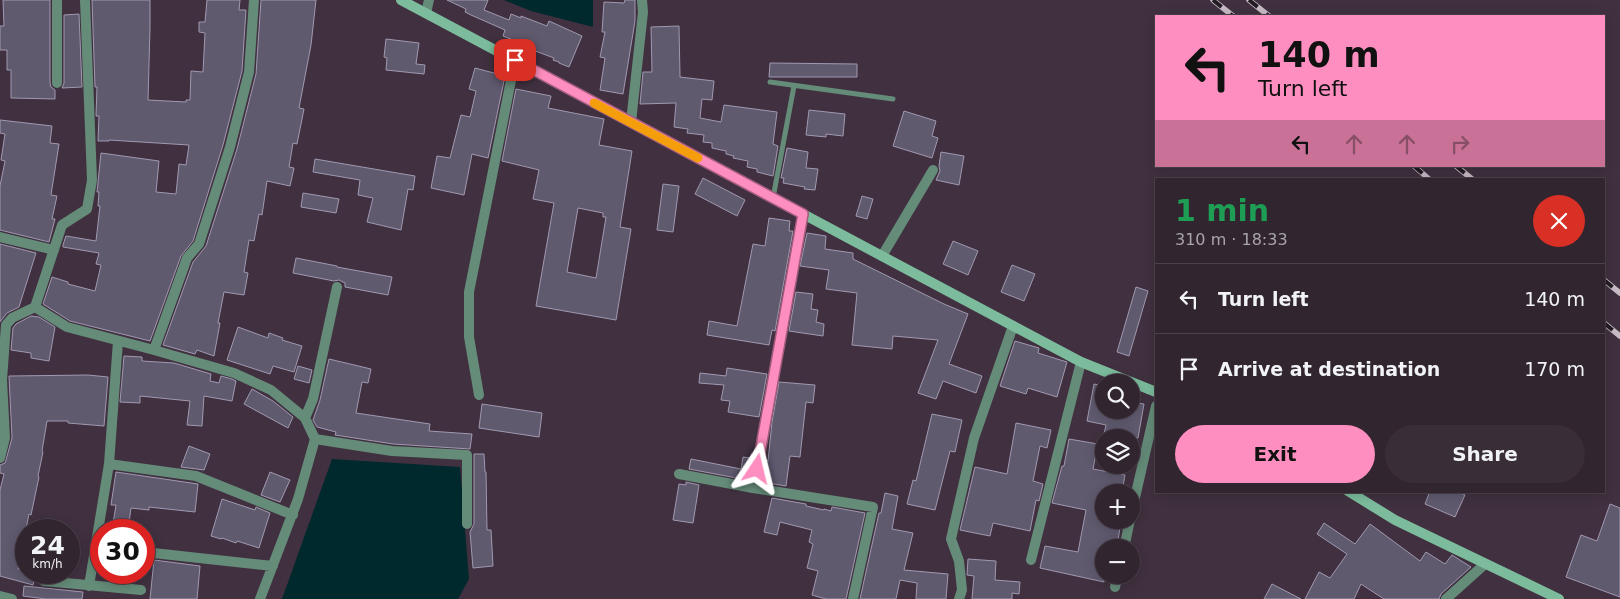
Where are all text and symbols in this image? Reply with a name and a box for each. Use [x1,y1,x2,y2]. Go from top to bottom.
icon: left [1175,35,1240,100]
text: 140 m [1258,35,1380,75]
pin [494,39,536,81]
icon: arrive [501,46,529,74]
text: Turn left [1258,76,1347,101]
icon: left [1287,130,1315,158]
icon: ahead [1340,130,1368,158]
icon: ahead [1393,130,1421,158]
icon: right [1446,130,1474,158]
text: 1 min [1175,193,1269,228]
button: close [1533,195,1585,247]
text: 310 m · 18:33 [1175,230,1288,249]
icon: left [1175,285,1203,313]
text: Turn left [1218,288,1309,310]
text: 140 m [1524,288,1585,310]
icon: arrive [1175,355,1203,383]
text: Arrive at destination [1218,358,1440,380]
text: 170 m [1524,358,1585,380]
map controls [1095,374,1140,584]
button: search [1095,374,1140,419]
button: Exit [1175,425,1375,483]
button: Share [1385,425,1585,483]
button: layers [1095,429,1140,474]
position arrow [730,442,782,494]
button: + [1095,484,1140,529]
speed limit sign: 30 [90,519,155,584]
text: 24 [30,531,65,560]
button: − [1095,539,1140,584]
text: km/h [32,557,63,571]

